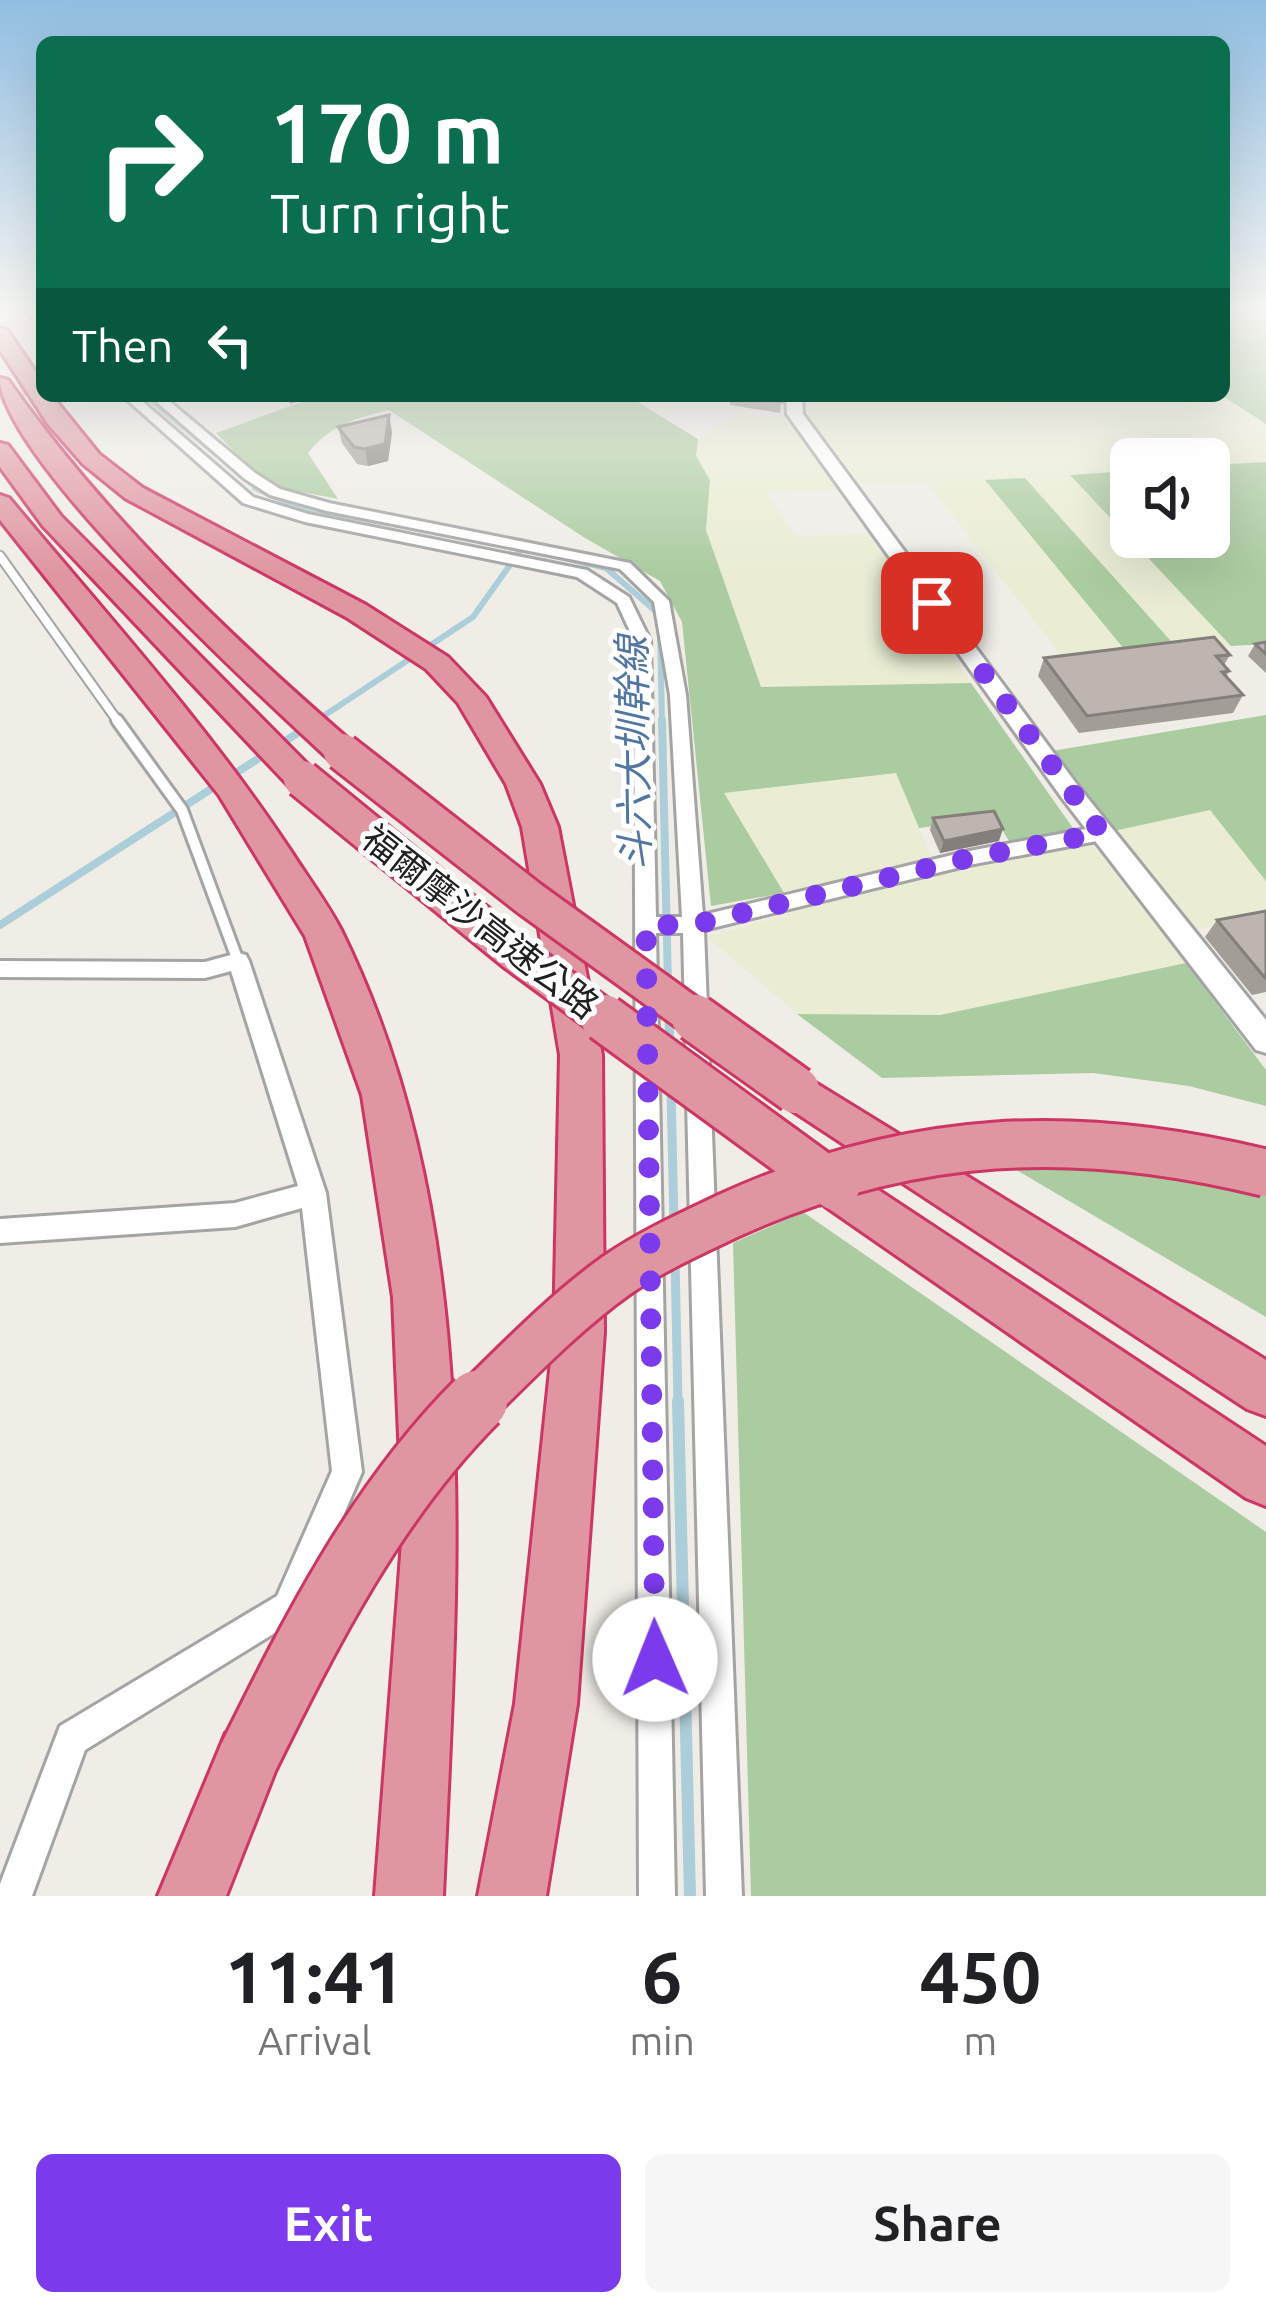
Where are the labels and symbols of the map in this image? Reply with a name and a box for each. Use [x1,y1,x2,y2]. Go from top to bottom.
pin [881,552,983,654]
water label: 斗六大圳幹線 [609,632,657,870]
street label: 福爾摩沙高速公路 [355,816,607,1026]
position arrow [592,1596,718,1722]

